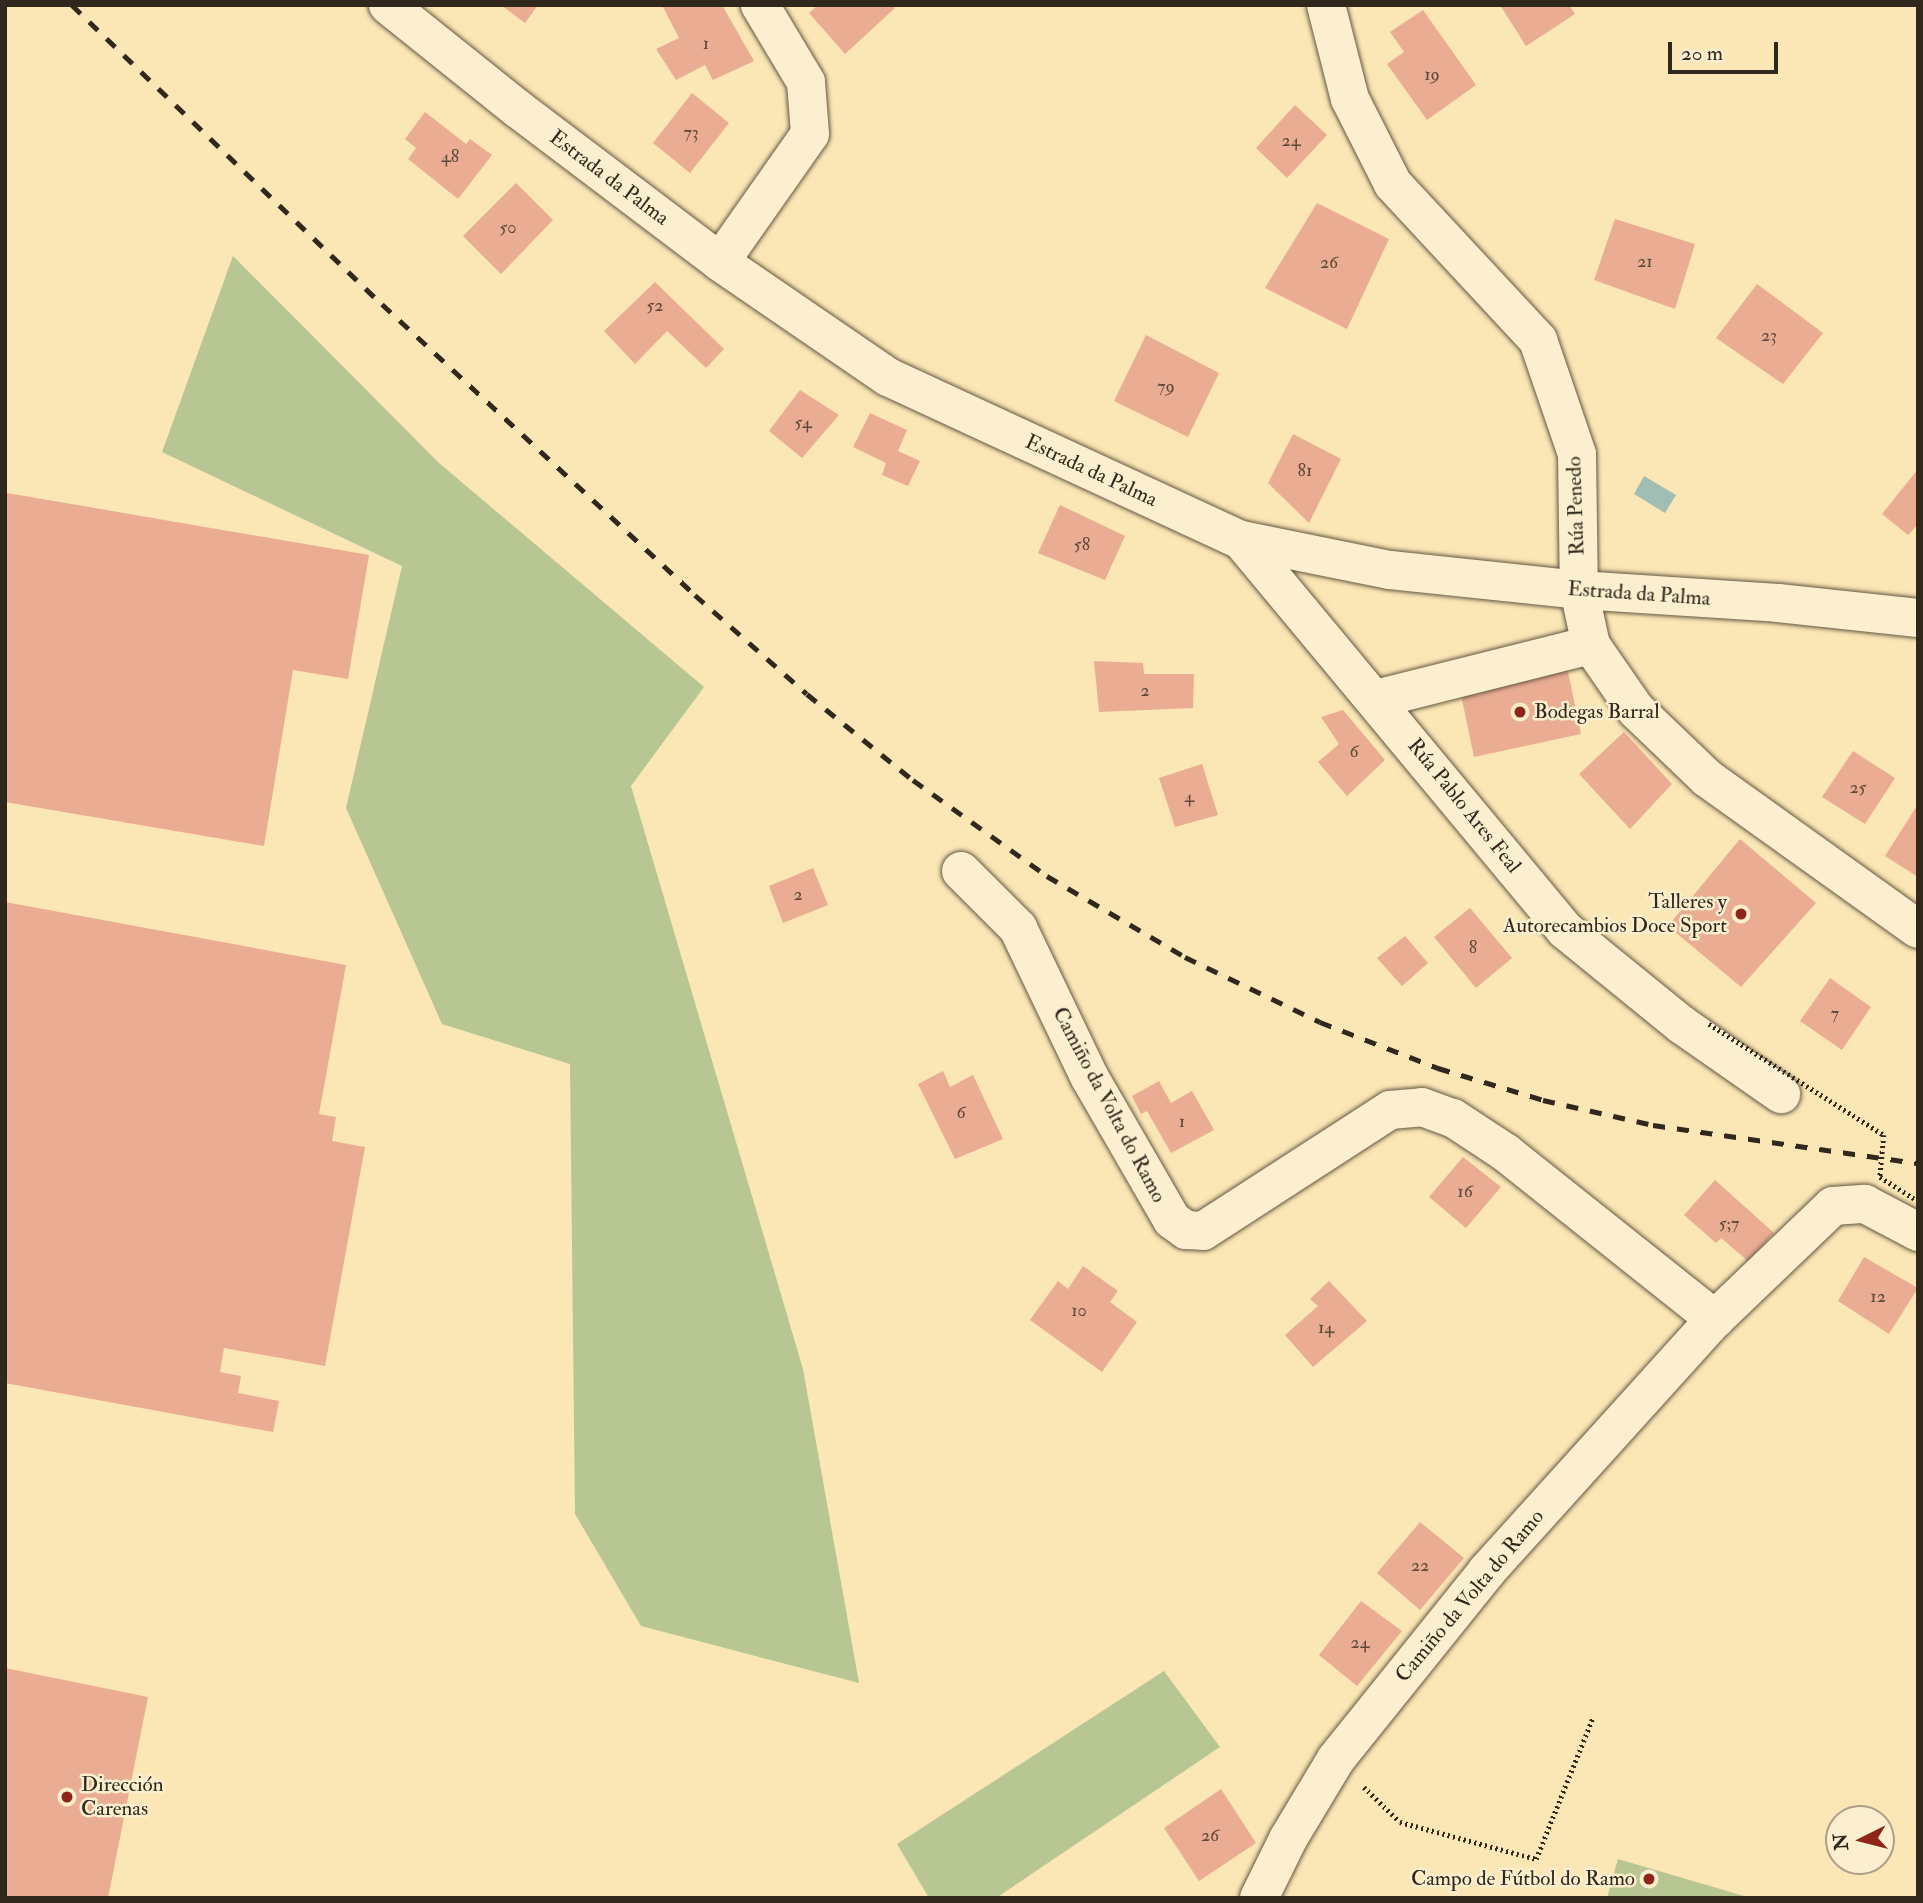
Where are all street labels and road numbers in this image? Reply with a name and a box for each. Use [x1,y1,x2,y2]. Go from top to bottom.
street label: Estrada da Palma [544,125,674,231]
street label: Estrada da Palma [1021,429,1161,513]
street label: Rúa Penedo [1562,456,1590,556]
street label: Estrada da Palma [1567,576,1711,612]
street label: Rúa Pablo Ares Feal [1402,734,1526,878]
street label: Camiño da Volta do Ramo [1047,1003,1171,1207]
street label: Camiño da Volta do Ramo [1390,1505,1550,1687]

